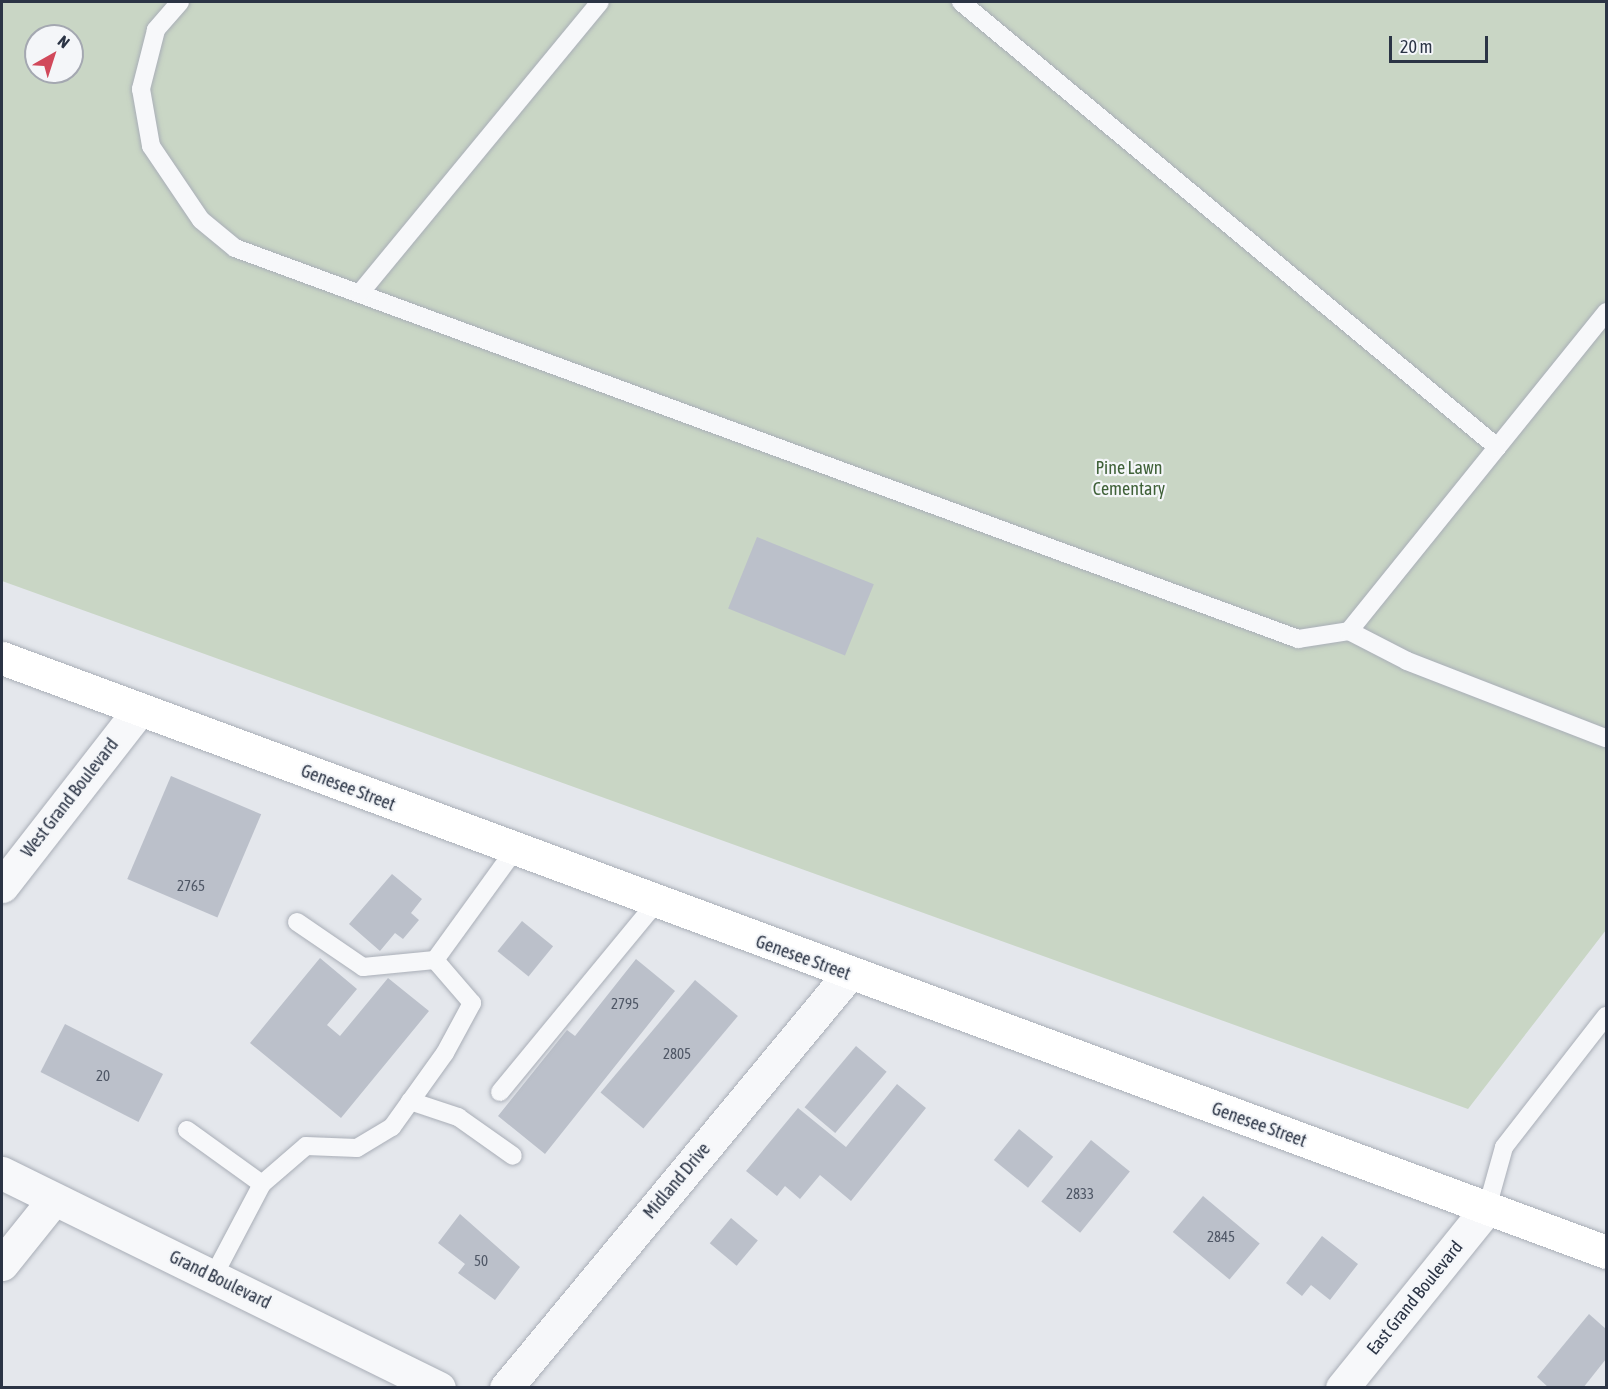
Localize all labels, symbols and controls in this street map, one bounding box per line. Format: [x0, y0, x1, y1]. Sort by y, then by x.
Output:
north arrow [24, 24, 84, 84]
scale bar [1392, 24, 1491, 62]
text: N [55, 32, 73, 52]
text: 20 m [1400, 36, 1432, 57]
park label: Pine Lawn Cementary [1093, 458, 1165, 500]
street label: West Grand Boulevard [17, 734, 123, 862]
street label: Genesee Street [298, 760, 398, 816]
house number: 2765 [177, 877, 205, 895]
street label: Genesee Street [753, 931, 853, 985]
house number: 2795 [611, 995, 639, 1013]
house number: 2805 [663, 1045, 691, 1063]
house number: 20 [96, 1067, 110, 1085]
street label: Genesee Street [1209, 1098, 1309, 1152]
street label: Midland Drive [639, 1139, 715, 1223]
house number: 2833 [1066, 1185, 1094, 1203]
house number: 2845 [1207, 1228, 1235, 1246]
street label: East Grand Boulevard [1362, 1237, 1468, 1359]
street label: Grand Boulevard [166, 1246, 274, 1314]
house number: 50 [474, 1252, 488, 1270]

